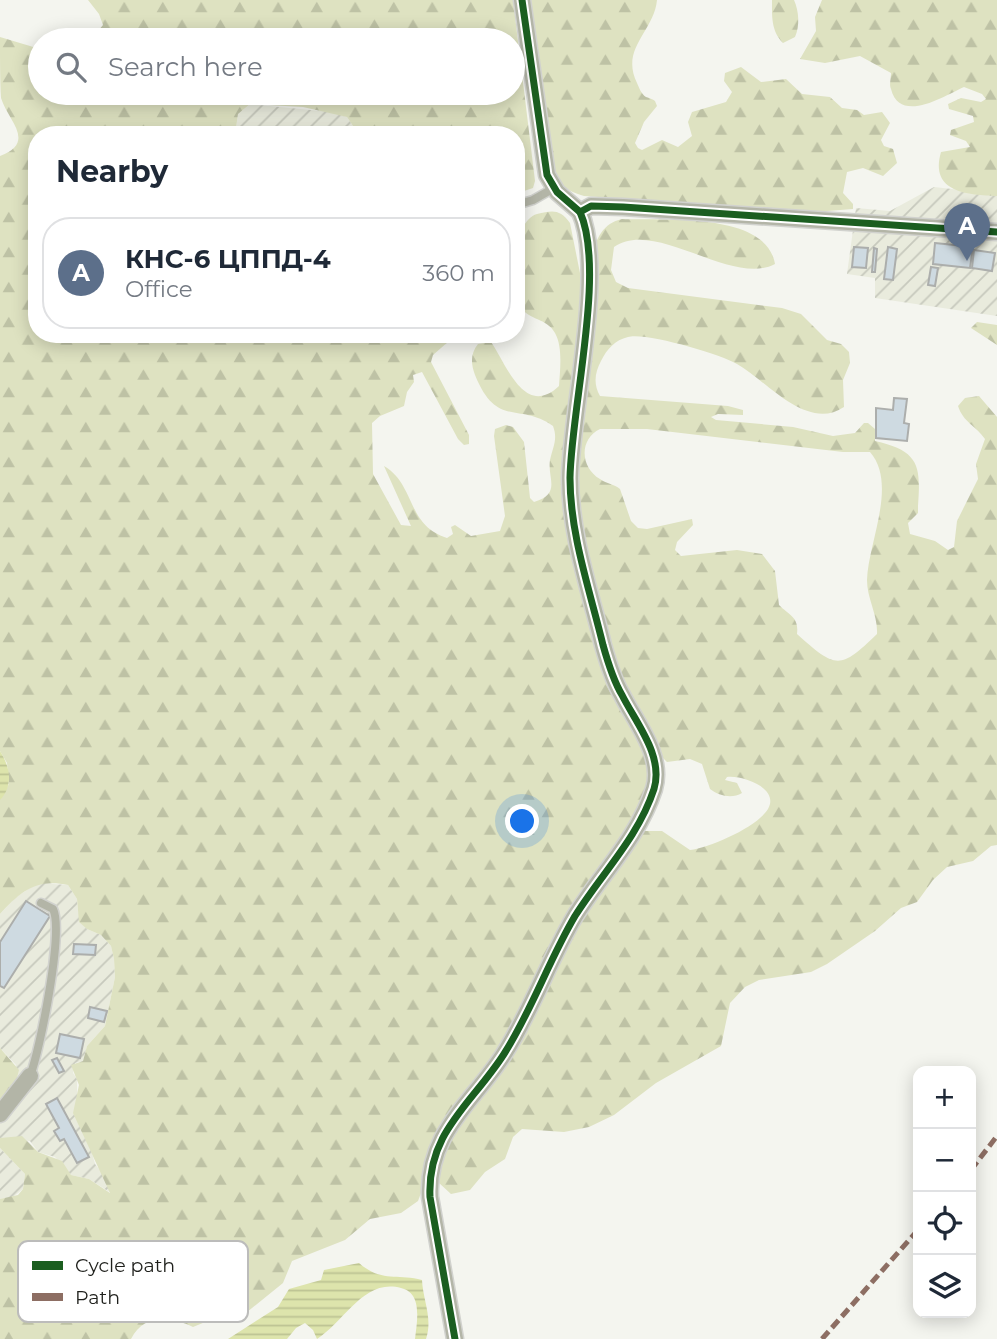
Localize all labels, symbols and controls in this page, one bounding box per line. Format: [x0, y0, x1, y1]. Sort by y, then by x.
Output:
search box [28, 28, 525, 105]
icon: search [52, 48, 90, 86]
text: Search here [108, 51, 263, 83]
text: Nearby [56, 153, 168, 190]
pin: A [944, 203, 990, 261]
text: КНС-6 ЦППД-4 [125, 243, 331, 275]
text: A [72, 259, 90, 287]
text: 360 m [422, 259, 495, 287]
text: Office [125, 275, 193, 303]
your location [505, 804, 539, 838]
map controls [913, 1066, 976, 1318]
button: + [913, 1066, 976, 1129]
button: − [913, 1129, 976, 1192]
button: locate [913, 1192, 976, 1255]
legend [18, 1241, 248, 1322]
text: Cycle path [75, 1254, 175, 1277]
button: layers [913, 1255, 976, 1318]
text: Path [75, 1286, 120, 1309]

